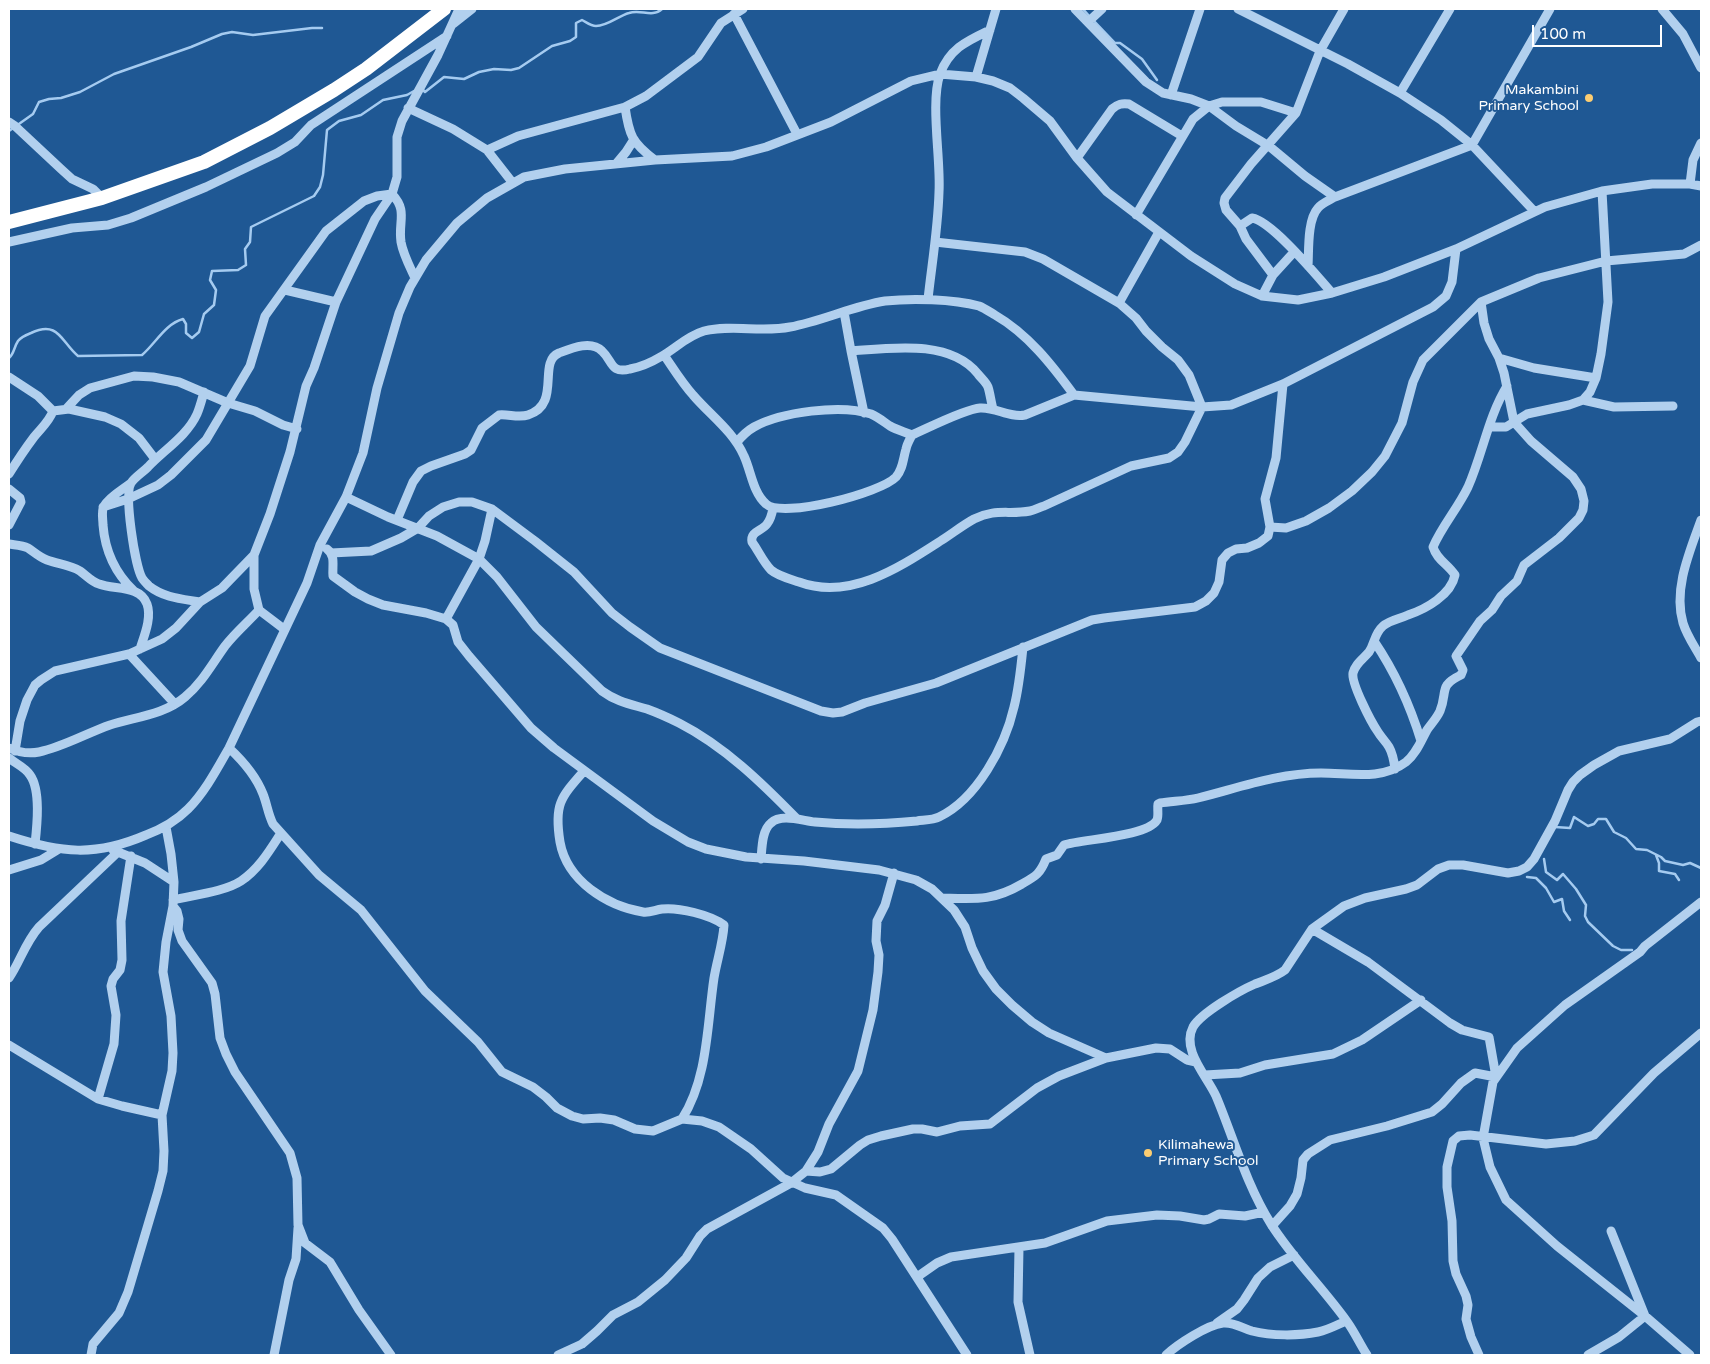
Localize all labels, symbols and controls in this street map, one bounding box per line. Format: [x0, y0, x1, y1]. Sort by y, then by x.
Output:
scale bar [1535, 15, 1665, 47]
text: 100 m [1540, 25, 1586, 43]
place label: Makambini Primary School [1478, 82, 1579, 114]
marker: Makambini Primary School [1583, 92, 1595, 104]
place label: Kilimahewa Primary School [1158, 1137, 1259, 1170]
marker: Kilimahewa Primary School [1142, 1147, 1154, 1159]

